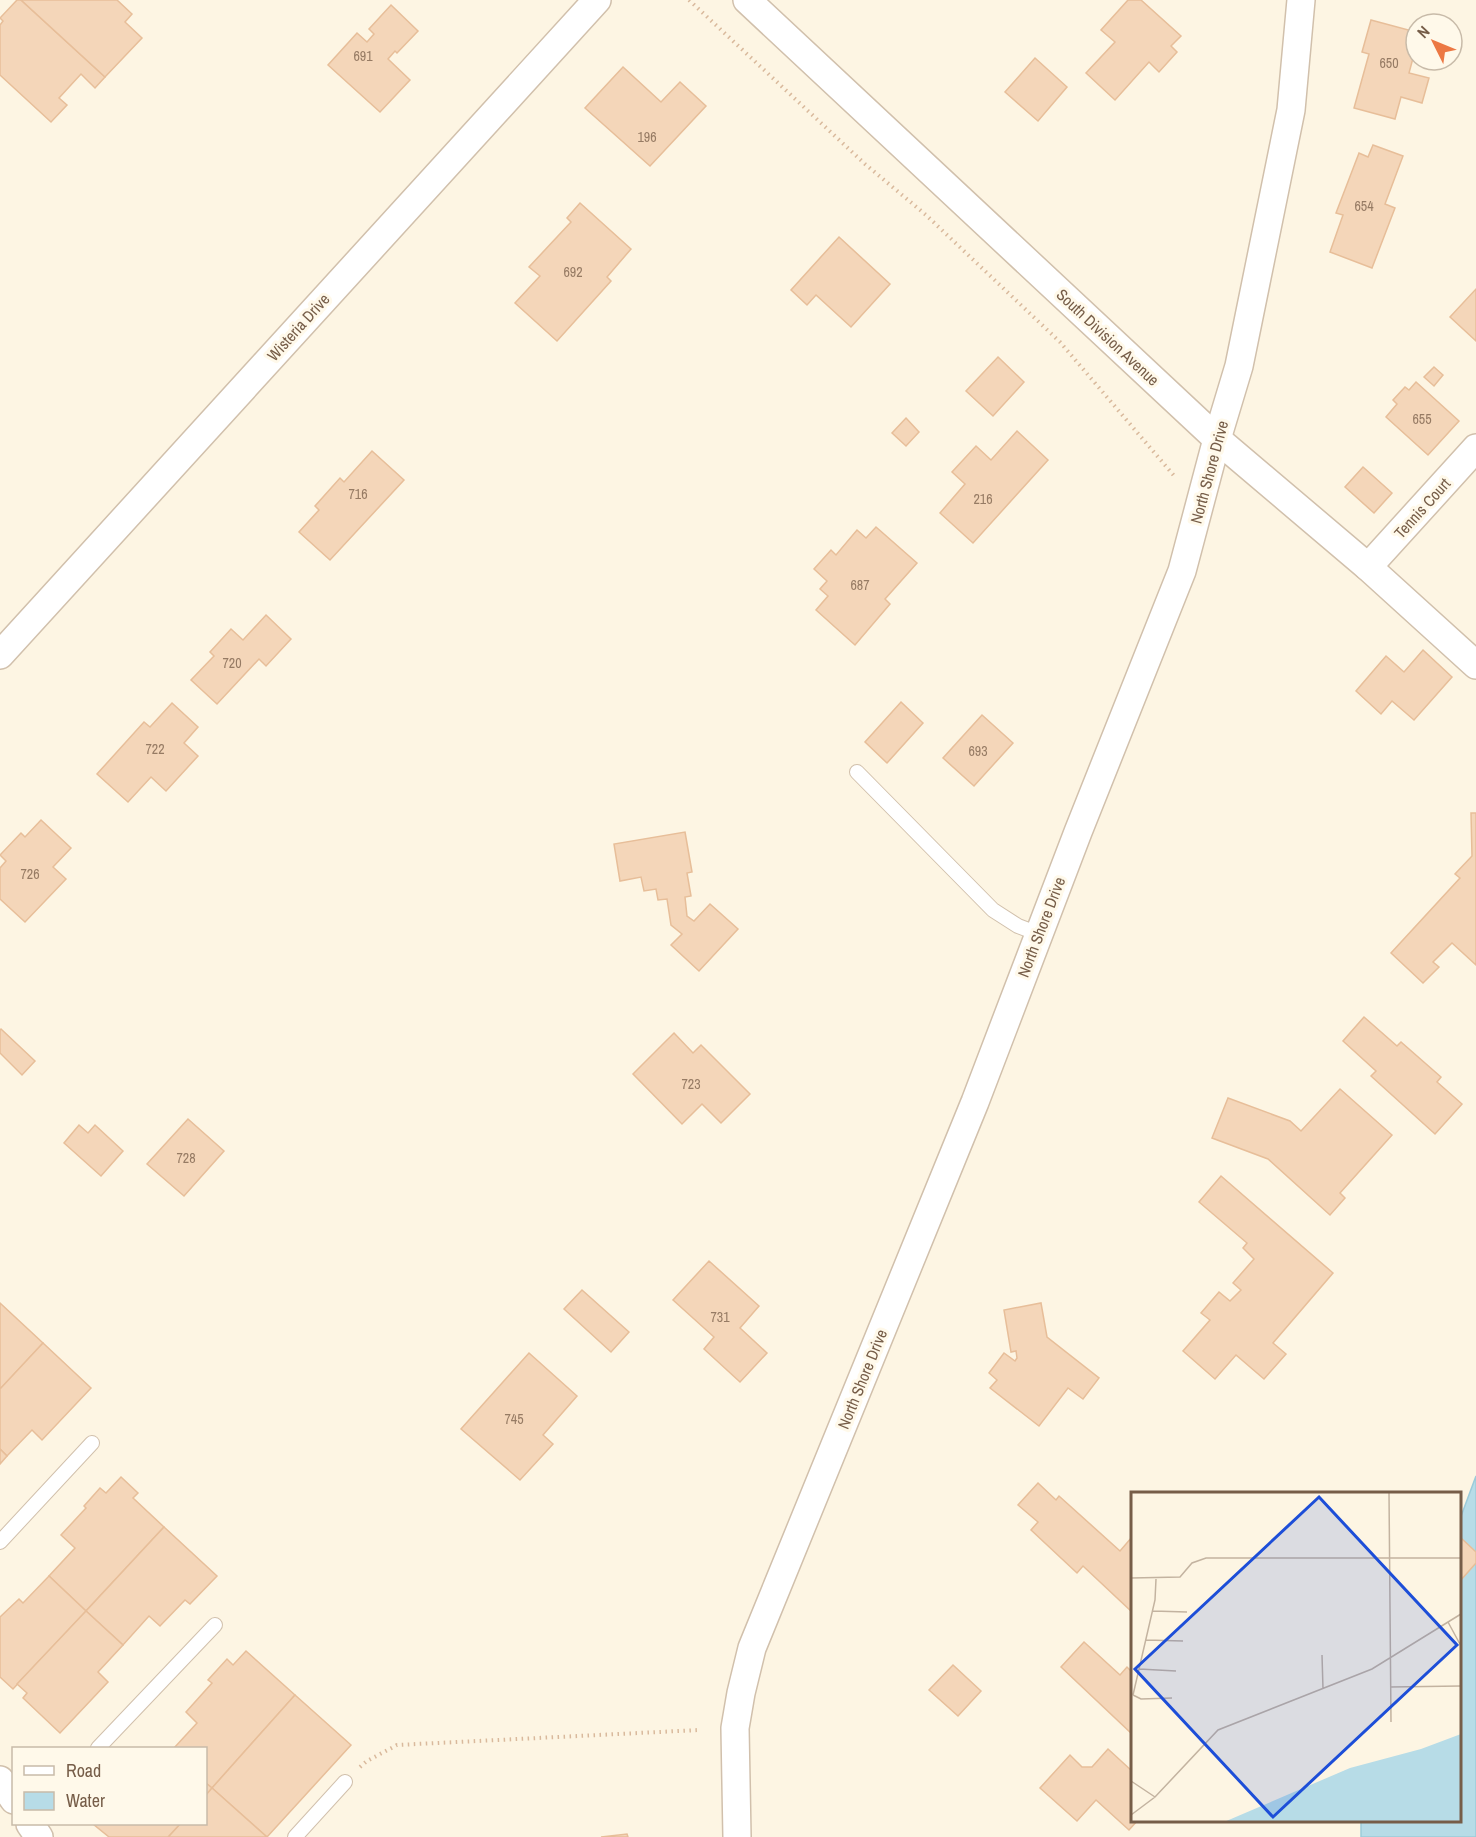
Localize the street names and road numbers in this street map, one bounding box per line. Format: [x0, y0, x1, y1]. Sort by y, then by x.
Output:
street label: South Division Avenue [1052, 284, 1164, 390]
street label: Wisteria Drive [262, 288, 334, 366]
street label: North Shore Drive [1185, 418, 1233, 526]
street label: Tennis Court [1389, 473, 1455, 543]
street label: North Shore Drive [1012, 874, 1070, 980]
street label: North Shore Drive [832, 1326, 892, 1432]

